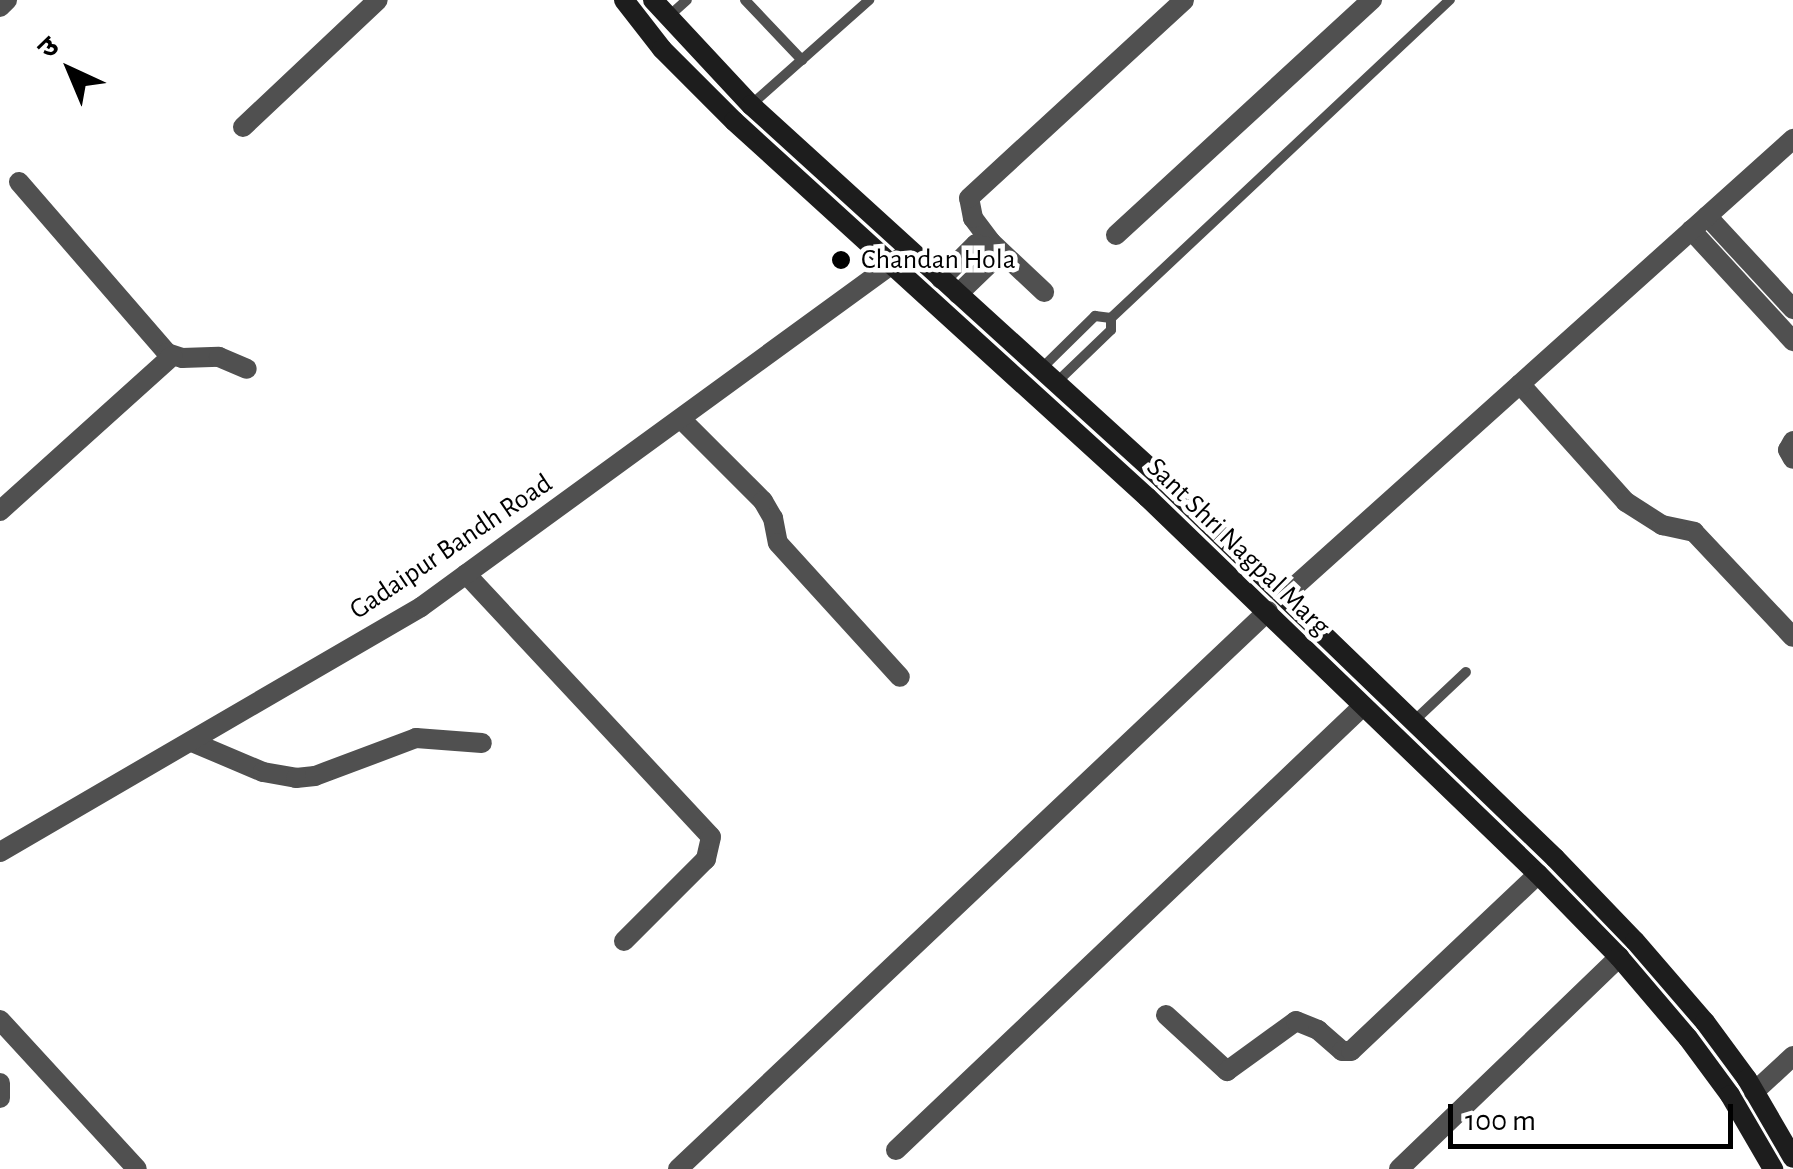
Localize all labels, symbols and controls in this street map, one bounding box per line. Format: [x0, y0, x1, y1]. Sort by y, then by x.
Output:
north arrow [20, 20, 120, 120]
text: उ [34, 33, 65, 64]
place label: Chandan Hola [861, 243, 1016, 277]
marker: Chandan Hola [830, 249, 852, 271]
street label: Sant Shri Nagpal Marg [1139, 451, 1337, 643]
street label: Gadaipur Bandh Road [343, 467, 559, 627]
scale bar [1453, 1084, 1738, 1146]
text: 100 m [1465, 1106, 1536, 1136]

